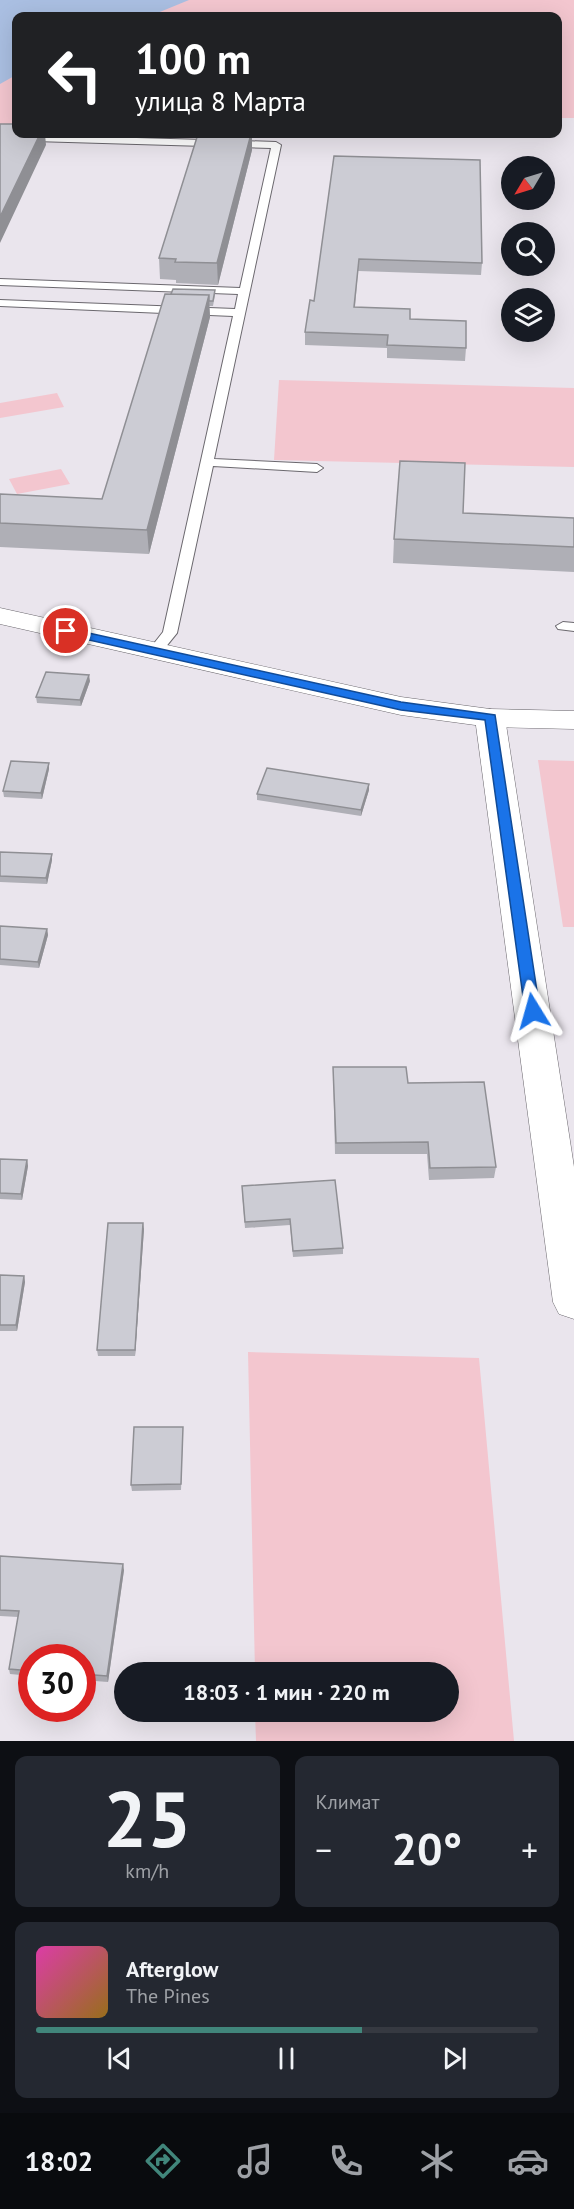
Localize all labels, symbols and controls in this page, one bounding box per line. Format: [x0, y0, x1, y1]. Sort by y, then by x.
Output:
text: 100 m [135, 31, 251, 86]
icon: left [36, 36, 114, 114]
text: улица 8 Марта [135, 84, 306, 118]
north arrow [501, 156, 555, 210]
map controls [501, 156, 555, 342]
button: search [501, 222, 555, 276]
button: layers [501, 288, 555, 342]
pin [40, 605, 91, 656]
icon: arrive [49, 614, 82, 647]
position arrow [501, 979, 565, 1043]
speed limit sign: 30 [18, 1644, 96, 1722]
text: 18:03 · 1 мин · 220 m [183, 1678, 390, 1706]
text: 25 [103, 1768, 191, 1869]
text: Климат [316, 1789, 379, 1815]
text: 20° [391, 1819, 462, 1877]
text: − [316, 1828, 332, 1871]
text: + [521, 1828, 538, 1871]
text: km/h [125, 1858, 169, 1884]
text: Afterglow [126, 1955, 218, 1983]
text: The Pines [126, 1983, 210, 2009]
icon: previous [103, 2042, 136, 2075]
icon: pause [270, 2042, 303, 2075]
icon: next [438, 2042, 471, 2075]
icon: directions [142, 2140, 184, 2182]
icon: music [234, 2140, 276, 2182]
icon: phone [325, 2140, 367, 2182]
icon: climate [416, 2140, 458, 2182]
icon: car [507, 2140, 549, 2182]
text: 18:02 [25, 2144, 93, 2178]

